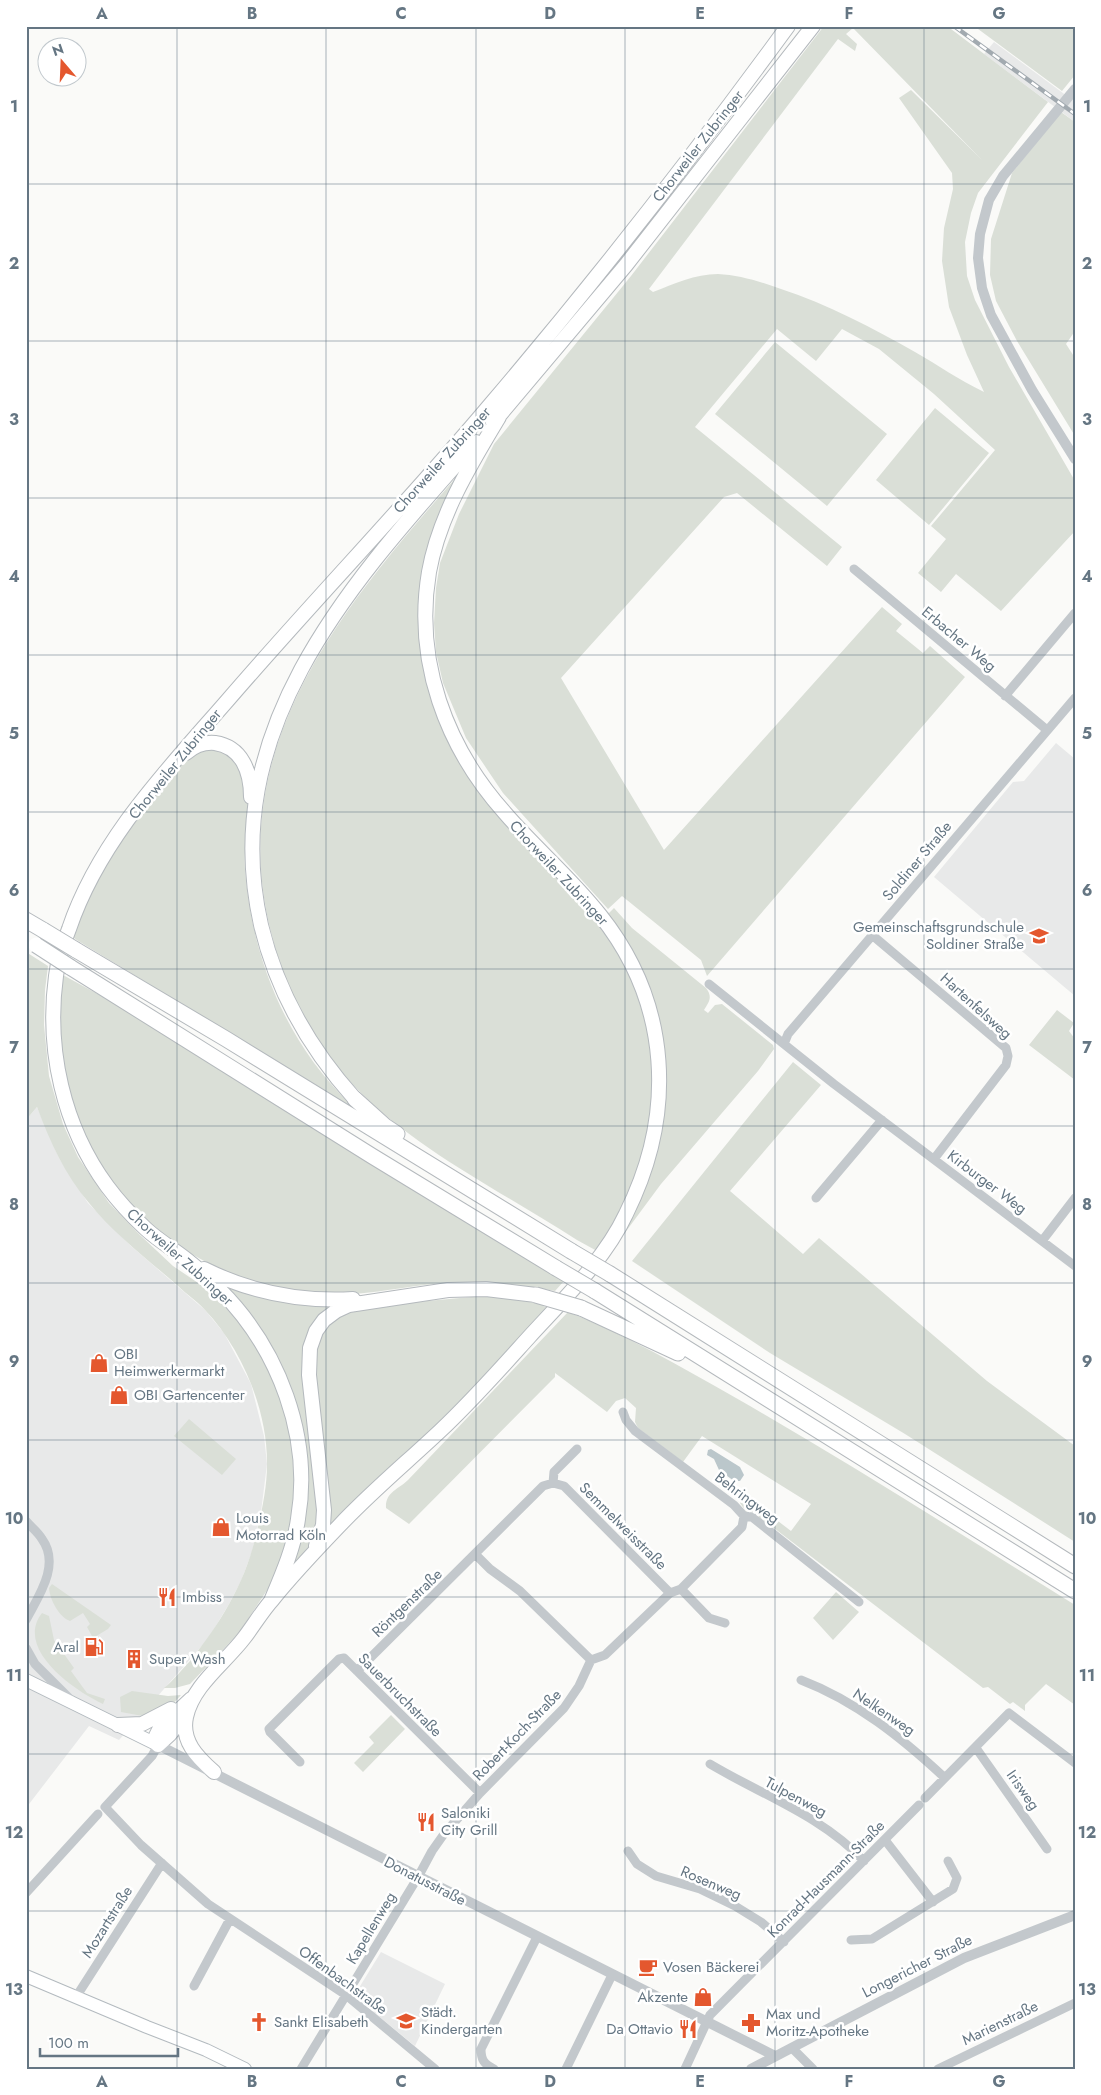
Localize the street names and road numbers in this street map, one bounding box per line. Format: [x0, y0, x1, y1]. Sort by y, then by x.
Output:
street label: Chorweiler Zubringer [647, 85, 749, 207]
street label: Chorweiler Zubringer [388, 401, 497, 518]
street label: Erbacher Weg [917, 601, 1001, 677]
street label: Chorweiler Zubringer [123, 703, 227, 824]
street label: Chorweiler Zubringer [504, 815, 614, 931]
street label: Soldiner Straße [877, 816, 957, 906]
street label: Hartenfelsweg [935, 968, 1017, 1044]
street label: Kirburger Weg [943, 1145, 1031, 1219]
street label: Chorweiler Zubringer [122, 1203, 239, 1312]
street label: Behringweg [710, 1466, 784, 1530]
street label: Semmelweisstraße [574, 1477, 672, 1575]
street label: Röntgenstraße [367, 1563, 447, 1642]
street label: Sauerbruchstraße [353, 1648, 447, 1742]
street label: Nelkenweg [848, 1683, 920, 1741]
street label: Robert-Koch-Straße [468, 1684, 567, 1786]
street label: Irisweg [1001, 1765, 1045, 1815]
street label: Tulpenweg [761, 1771, 831, 1823]
street label: Konrad-Hausmann-Straße [762, 1815, 890, 1943]
street label: Donatusstraße [380, 1851, 470, 1911]
street label: Rosenweg [677, 1860, 745, 1906]
street label: Mozartstraße [76, 1882, 138, 1962]
street label: Kapellenweg [341, 1888, 401, 1968]
street label: Longericher Straße [858, 1929, 976, 2003]
street label: Offenbachstraße [294, 1940, 392, 2020]
street label: Marienstraße [958, 1995, 1042, 2051]

